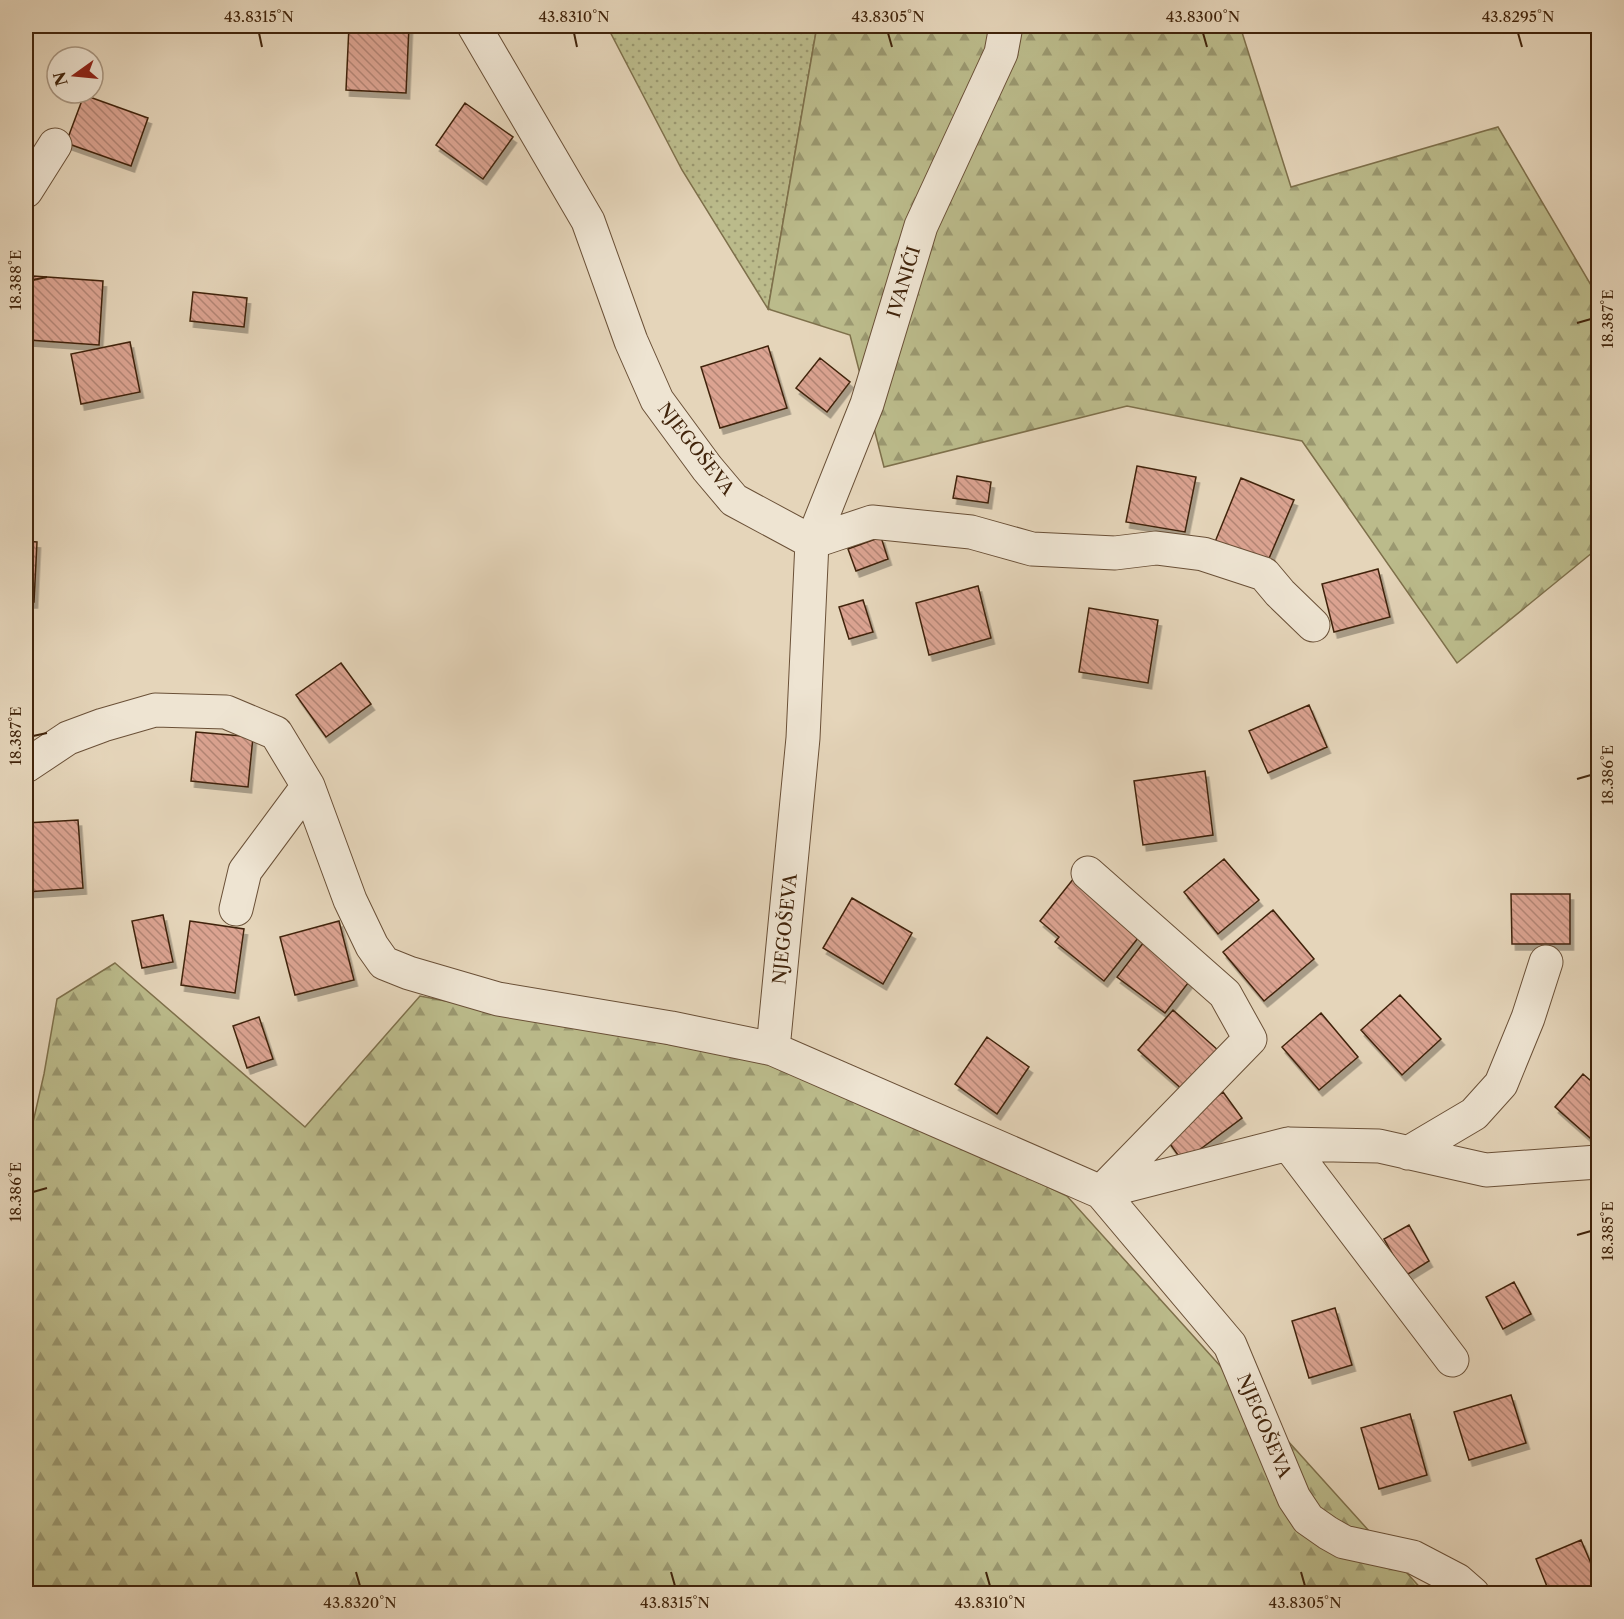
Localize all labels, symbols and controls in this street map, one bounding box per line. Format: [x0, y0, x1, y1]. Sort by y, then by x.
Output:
text: 43.8315°N [224, 7, 294, 26]
text: 43.8310°N [538, 7, 610, 26]
text: 43.8305°N [851, 7, 925, 26]
text: 43.8300°N [1166, 7, 1240, 26]
text: 43.8295°N [1482, 7, 1554, 26]
north arrow [45, 45, 105, 105]
text: N [49, 69, 72, 88]
street label: IVANIĆI [882, 243, 925, 321]
text: 18.388°E [6, 250, 25, 310]
text: 18.387°E [1598, 289, 1617, 349]
street label: NJEGOŠEVA [653, 397, 741, 500]
text: 18.387°E [6, 706, 25, 766]
text: 18.386°E [1598, 745, 1617, 805]
street label: NJEGOŠEVA [766, 872, 802, 986]
text: 18.386°E [6, 1162, 25, 1222]
text: 18.385°E [1598, 1201, 1617, 1261]
street label: NJEGOŠEVA [1232, 1370, 1298, 1482]
text: 43.8320°N [323, 1593, 397, 1612]
text: 43.8315°N [640, 1593, 710, 1612]
text: 43.8310°N [954, 1593, 1026, 1612]
text: 43.8305°N [1268, 1593, 1342, 1612]

